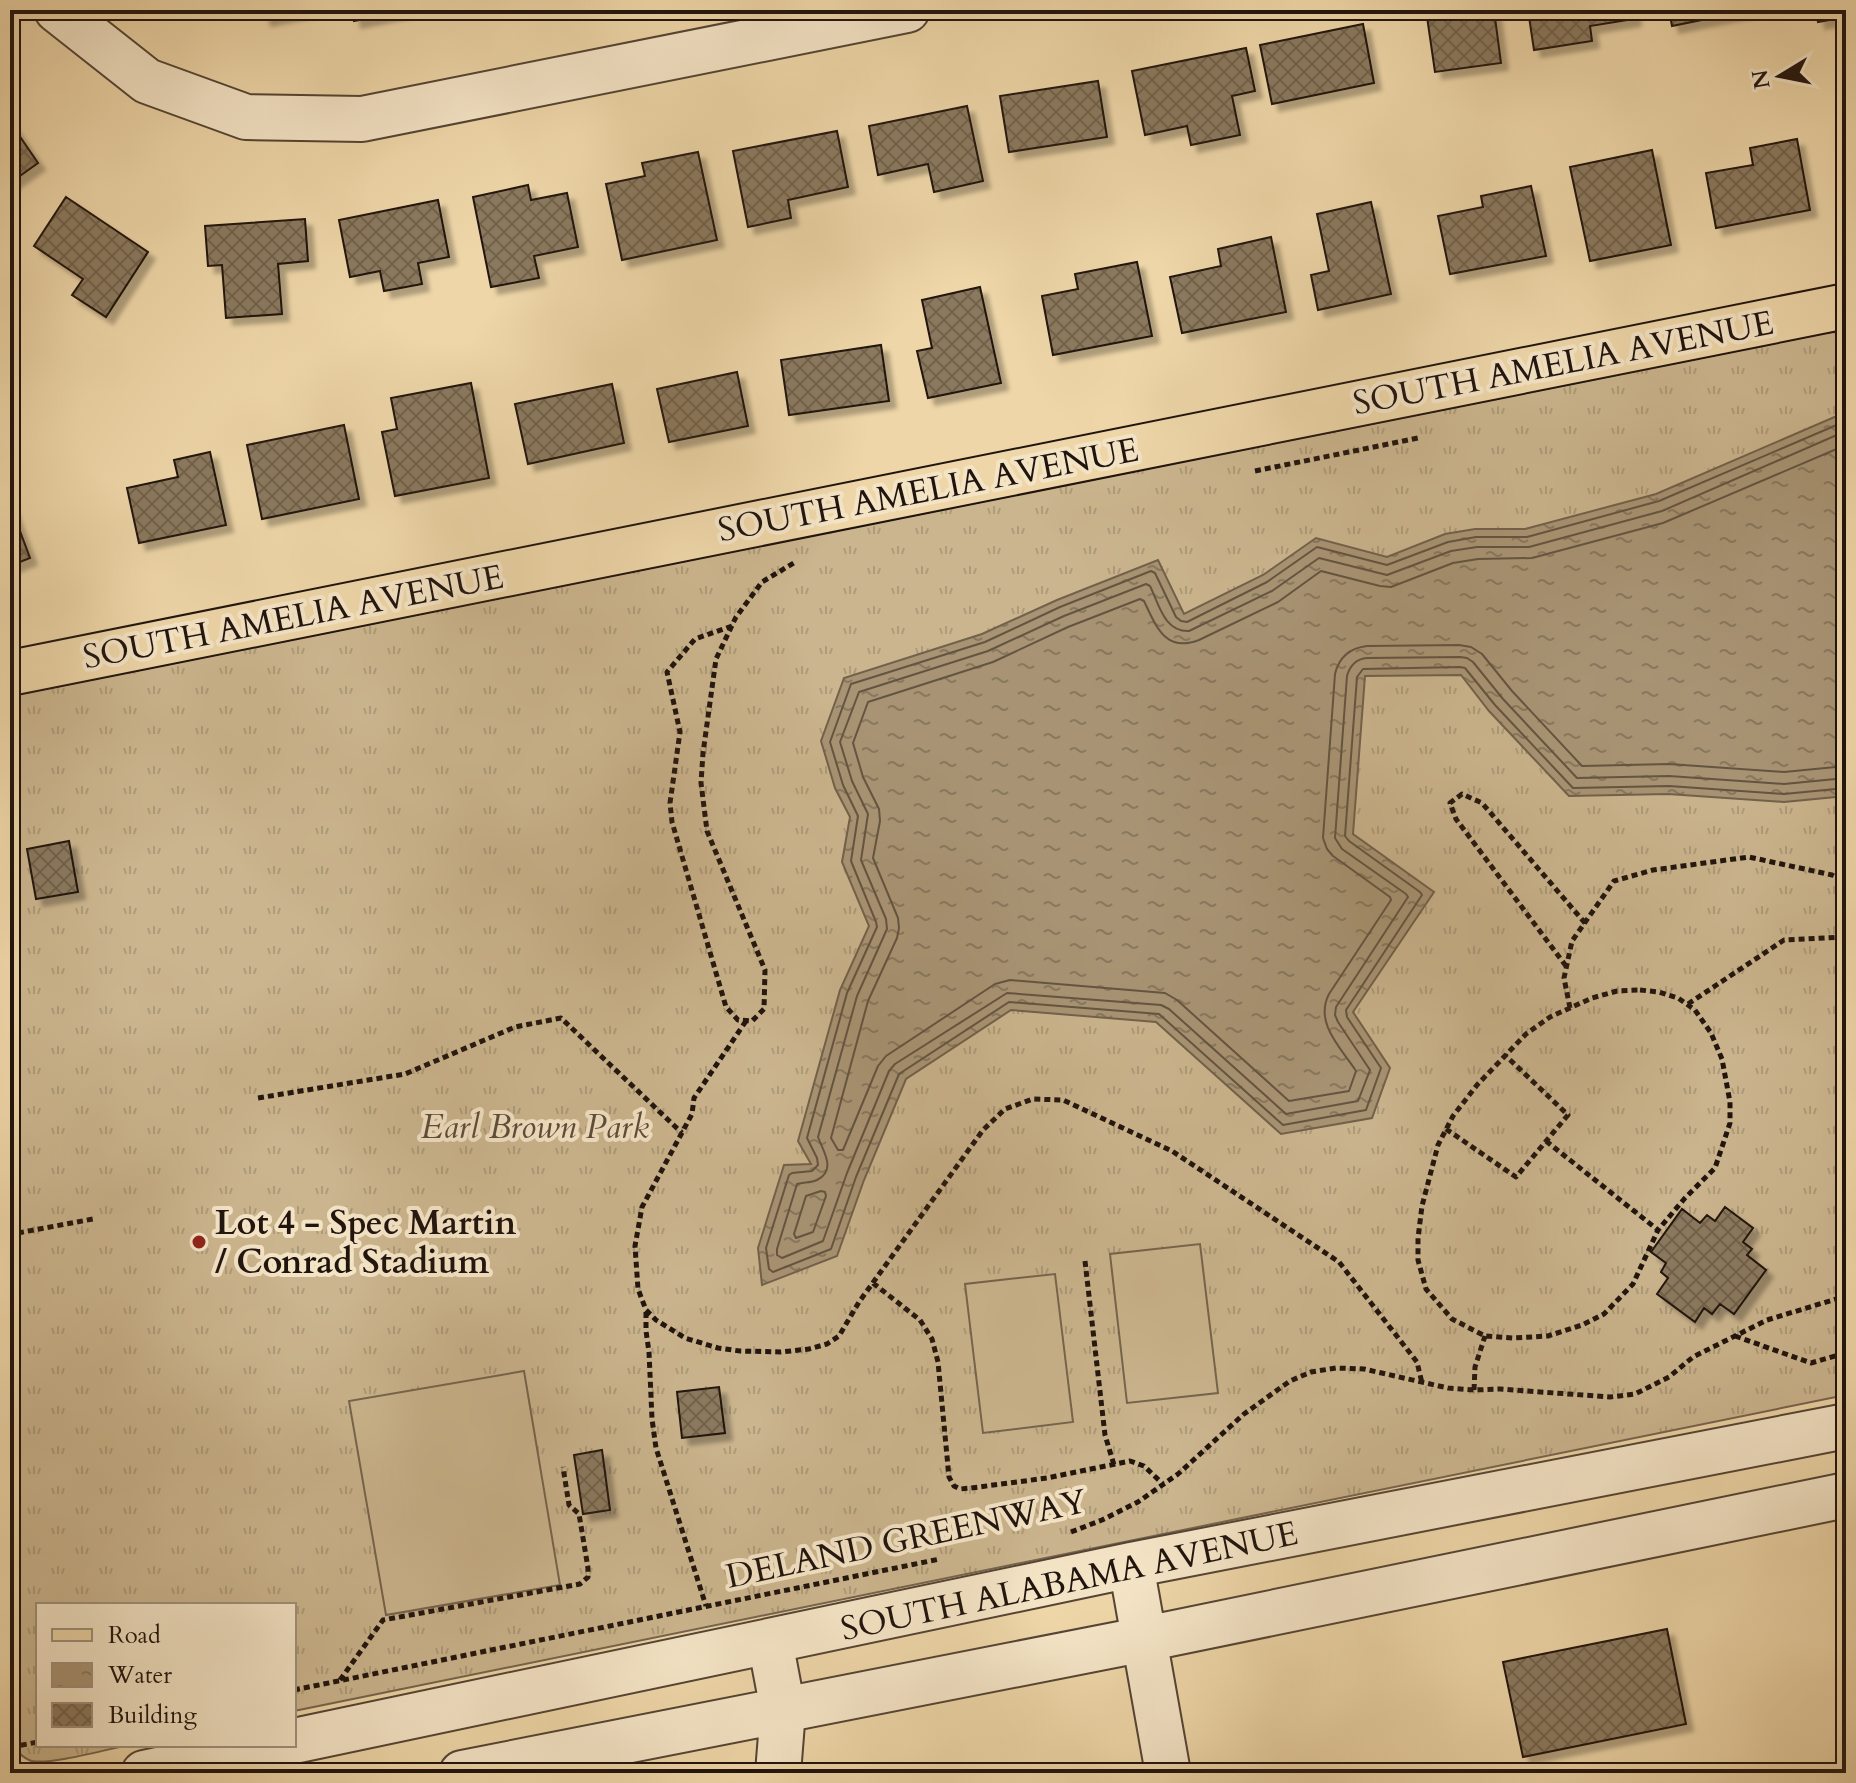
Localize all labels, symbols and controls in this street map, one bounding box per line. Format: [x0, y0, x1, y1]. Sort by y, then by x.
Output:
north arrow [1740, 36, 1820, 116]
text: N [1745, 67, 1778, 91]
street label: SOUTH AMELIA AVENUE [1349, 300, 1777, 426]
street label: SOUTH AMELIA AVENUE [714, 427, 1142, 553]
street label: SOUTH AMELIA AVENUE [79, 554, 507, 680]
park label: Earl Brown Park [421, 1104, 649, 1150]
place label: Lot 4 - Spec Martin / Conrad Stadium [215, 1200, 517, 1285]
marker: Lot 4 - Spec Martin / Conrad Stadium [190, 1233, 208, 1251]
street label: DELAND GREENWAY [722, 1478, 1091, 1600]
street label: SOUTH ALABAMA AVENUE [836, 1510, 1302, 1652]
legend [36, 1603, 296, 1747]
text: Road [108, 1619, 161, 1652]
text: Water [107, 1659, 172, 1692]
text: Building [108, 1699, 198, 1732]

